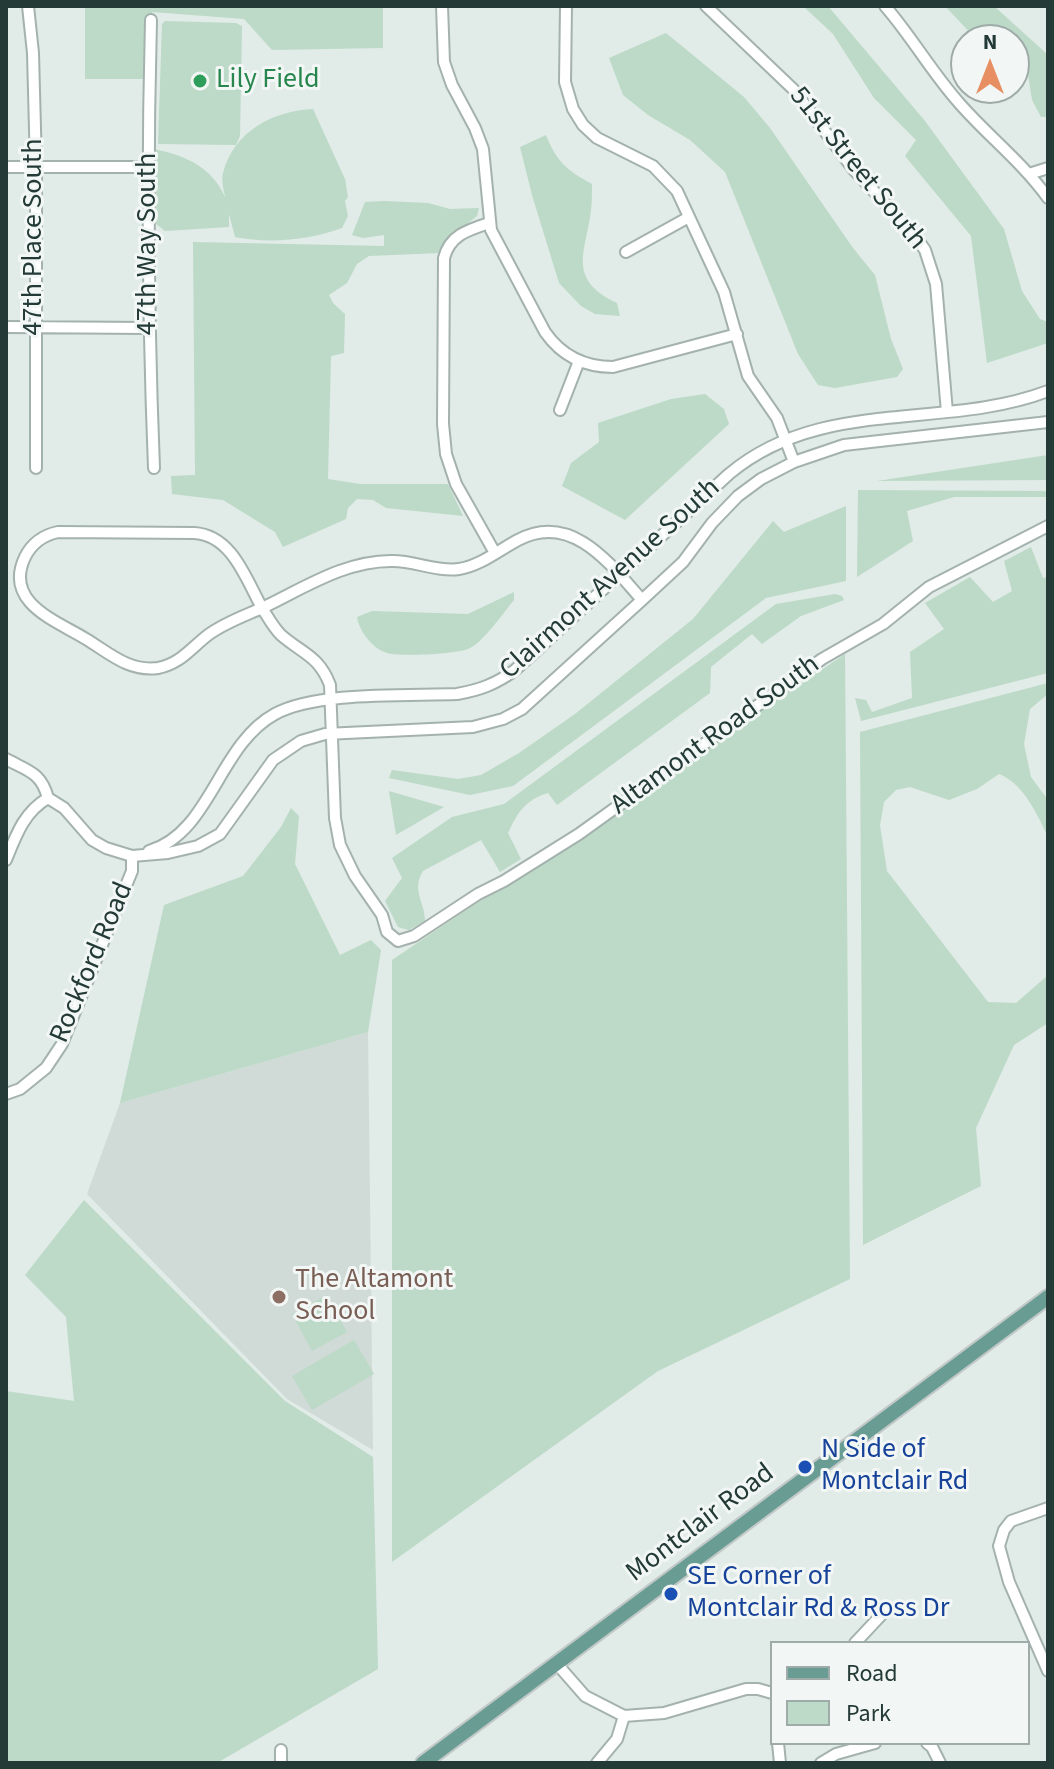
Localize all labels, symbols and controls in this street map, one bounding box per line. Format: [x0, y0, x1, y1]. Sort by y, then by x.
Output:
north arrow [950, 24, 1030, 104]
text: N [983, 26, 997, 58]
place label: Lily Field [216, 64, 320, 98]
marker: Lily Field [191, 72, 209, 90]
street label: 51st Street South [781, 81, 933, 257]
street label: 47th Place South [18, 139, 52, 335]
street label: 47th Way South [132, 153, 166, 335]
street label: Clairmont Avenue South [494, 472, 728, 688]
street label: Altamont Road South [605, 649, 827, 823]
street label: Rockford Road [44, 878, 142, 1048]
place label: The Altamont School [295, 1264, 453, 1330]
marker: The Altamont School [270, 1288, 288, 1306]
place label: N Side of Montclair Rd [821, 1434, 968, 1500]
street label: Montclair Road [621, 1458, 781, 1590]
marker: N Side of Montclair Rd [796, 1458, 814, 1476]
place label: SE Corner of Montclair Rd & Ross Dr [687, 1561, 949, 1627]
marker: SE Corner of Montclair Rd & Ross Dr [662, 1585, 680, 1603]
legend [770, 1641, 1030, 1745]
text: Road [846, 1656, 898, 1691]
text: Park [846, 1696, 891, 1731]

